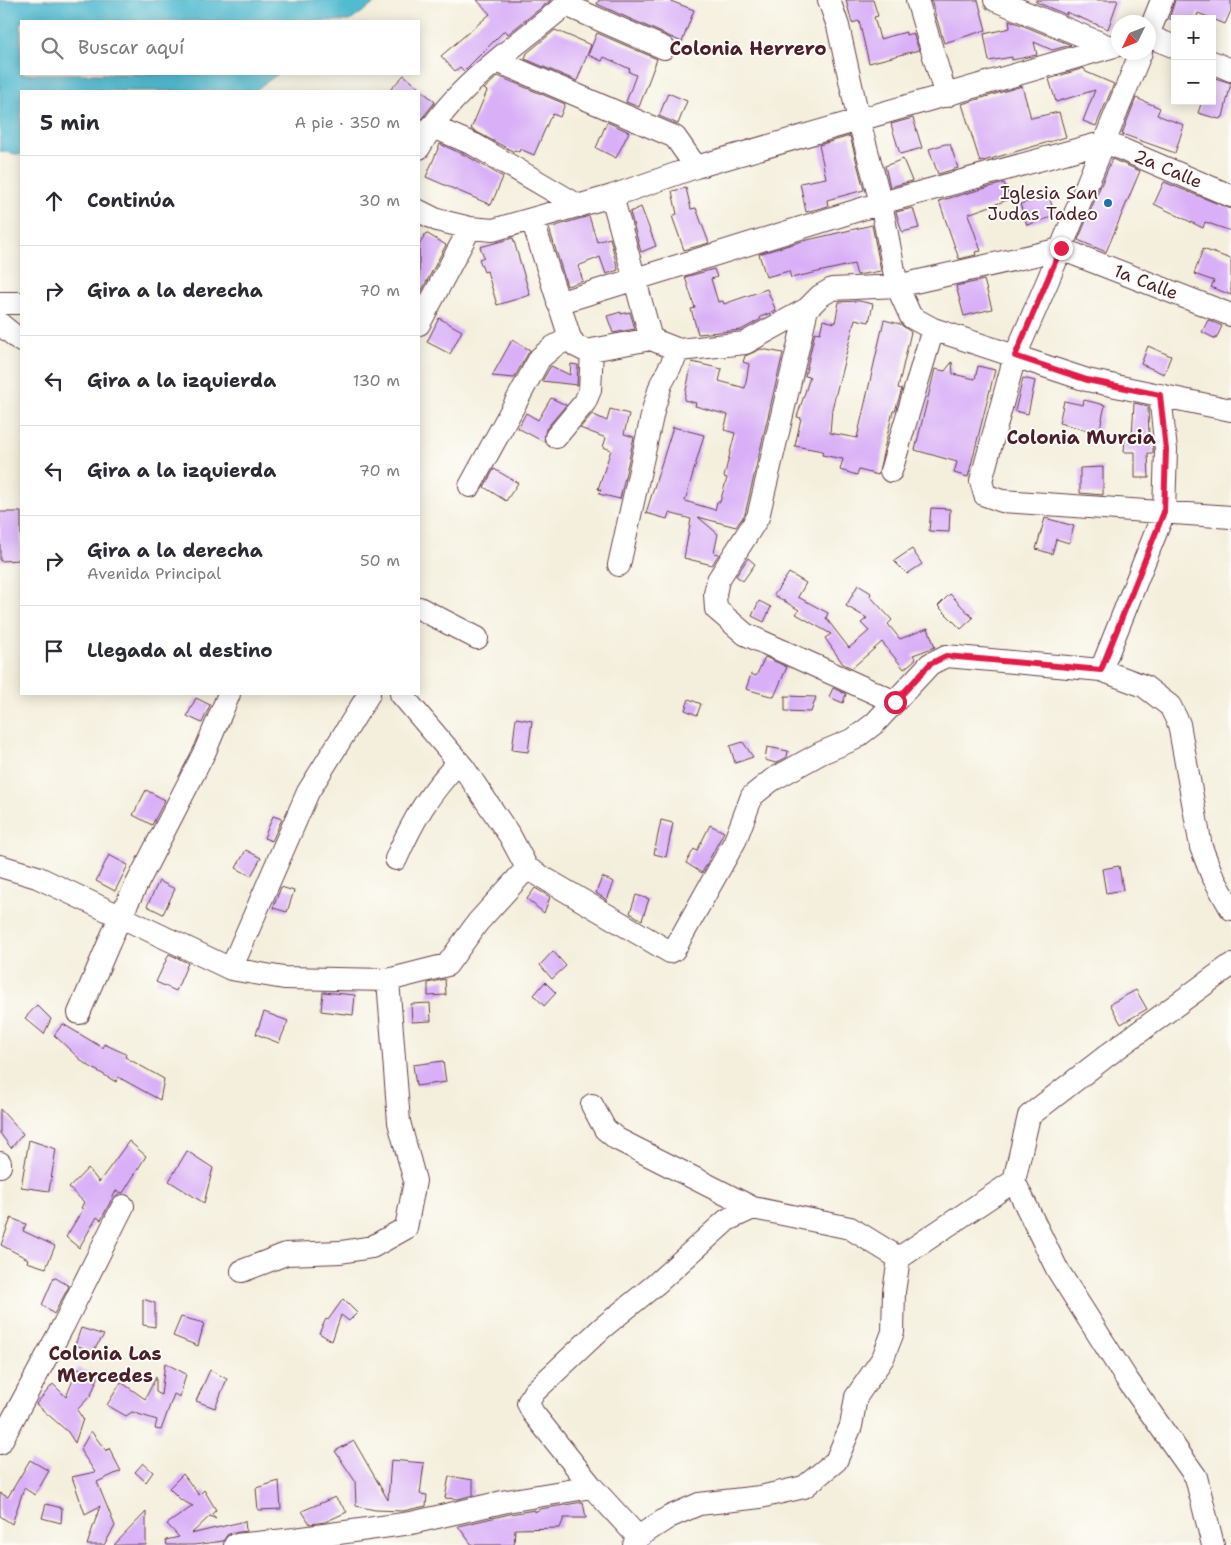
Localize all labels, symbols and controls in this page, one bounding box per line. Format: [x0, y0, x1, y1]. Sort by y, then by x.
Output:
north arrow [1111, 15, 1156, 60]
map controls [1171, 15, 1216, 105]
button: + [1171, 15, 1216, 60]
search box [20, 20, 420, 75]
icon: search [38, 34, 66, 62]
text: Buscar aquí [78, 35, 184, 60]
district label: Colonia Herrero [669, 36, 827, 61]
button: − [1171, 60, 1216, 105]
text: 5 min [40, 109, 100, 137]
text: A pie · 350 m [295, 112, 400, 133]
street label: 2a Calle [1130, 144, 1206, 194]
place label: Iglesia San Judas Tadeo [987, 181, 1098, 226]
icon: ahead [40, 187, 68, 215]
text: Continúa [87, 188, 175, 213]
text: 30 m [359, 190, 400, 211]
marker: Iglesia San Judas Tadeo [1102, 197, 1114, 209]
route end [1050, 237, 1073, 260]
street label: 1a Calle [1110, 259, 1182, 305]
icon: right [40, 277, 68, 305]
text: Gira a la derecha [87, 278, 263, 303]
text: 70 m [359, 280, 400, 301]
icon: left [40, 367, 68, 395]
text: Gira a la izquierda [87, 368, 276, 393]
text: 130 m [353, 370, 400, 391]
district label: Colonia Murcia [1006, 425, 1156, 450]
icon: left [40, 457, 68, 485]
text: Gira a la izquierda [87, 458, 276, 483]
text: 70 m [359, 460, 400, 481]
text: Gira a la derecha [87, 538, 263, 563]
icon: right [40, 547, 68, 575]
text: 50 m [360, 550, 400, 571]
text: Avenida Principal [87, 563, 221, 584]
icon: arrive [40, 637, 68, 665]
text: Llegada al destino [87, 638, 273, 663]
route start [884, 691, 907, 714]
district label: Colonia Las Mercedes [48, 1341, 162, 1388]

